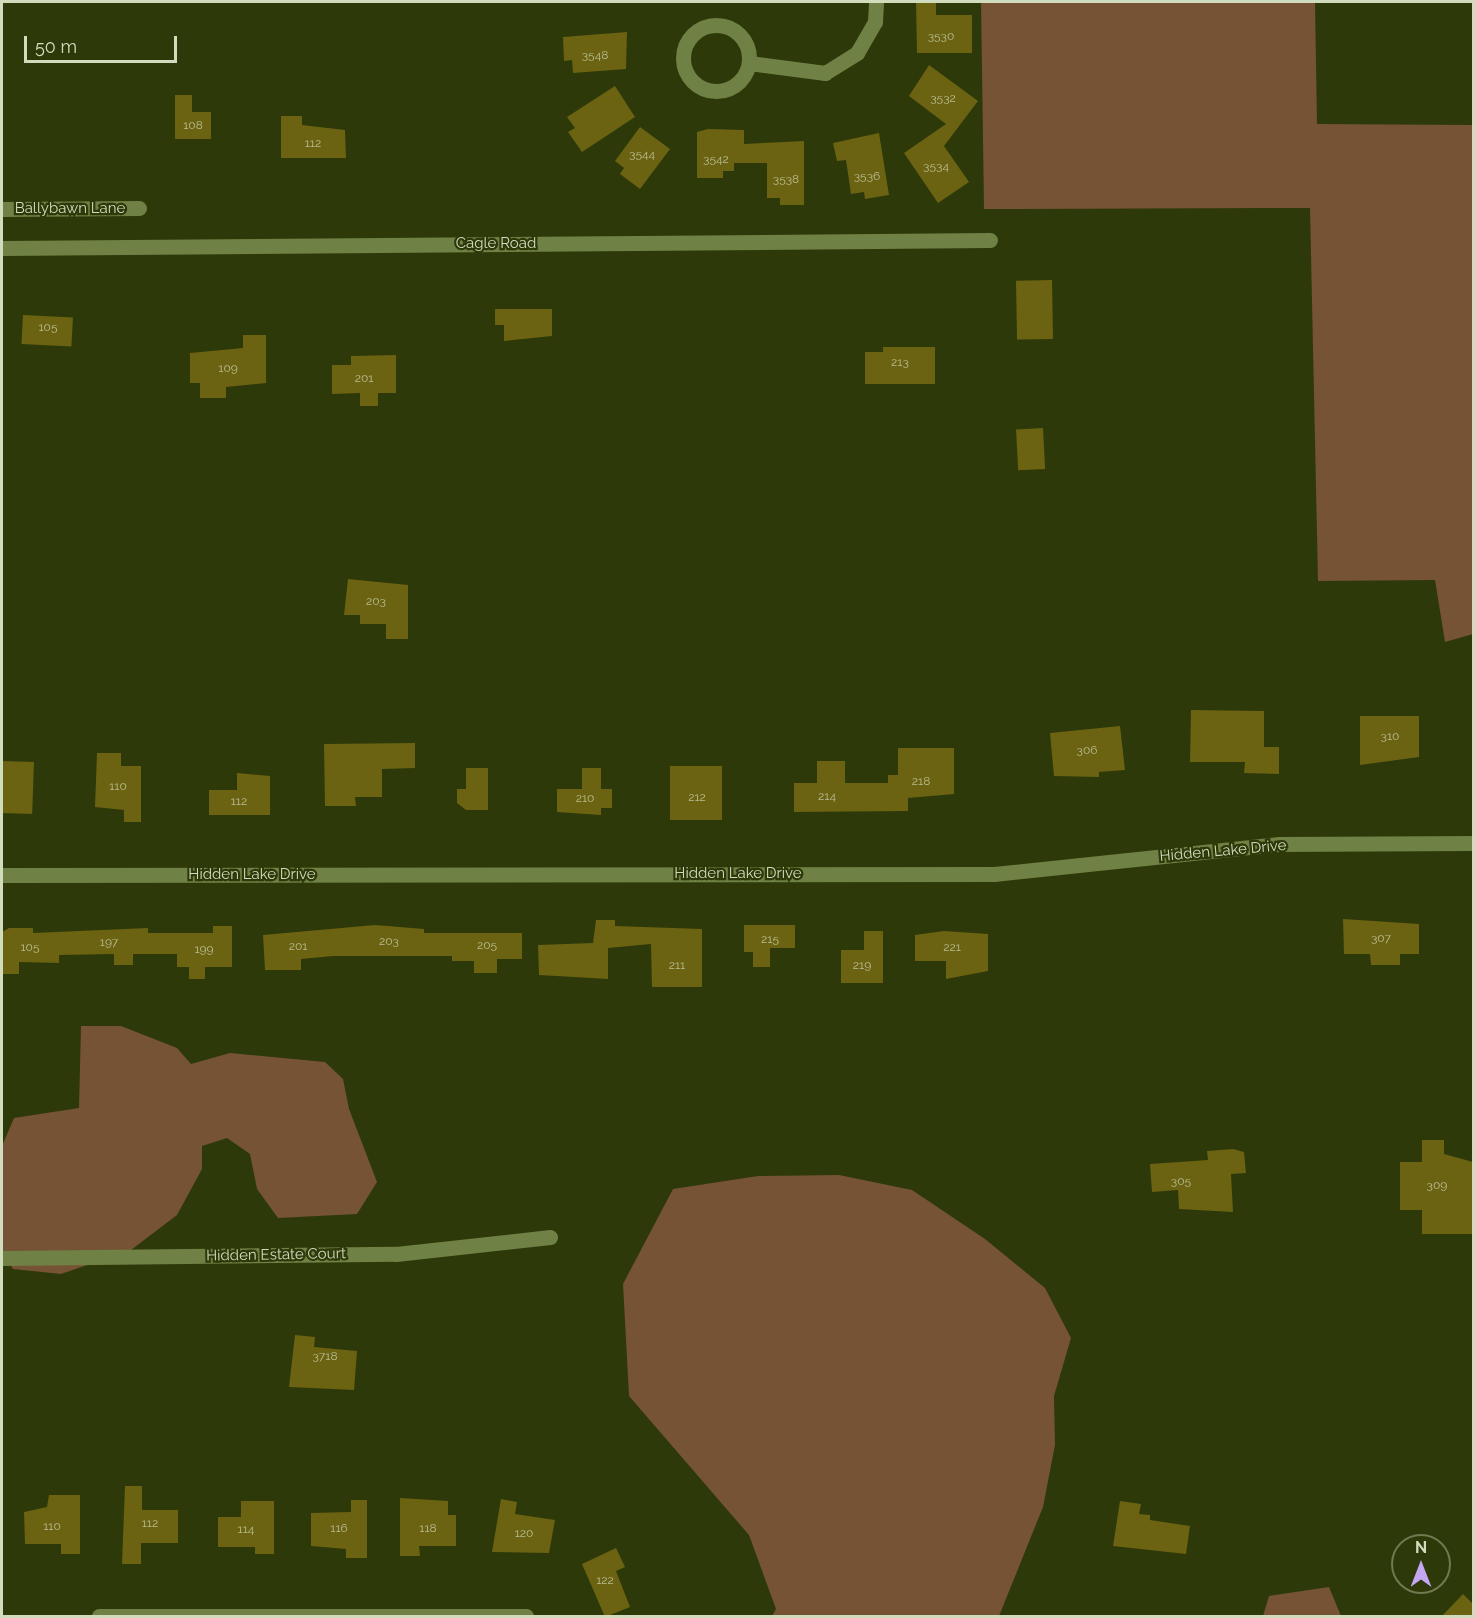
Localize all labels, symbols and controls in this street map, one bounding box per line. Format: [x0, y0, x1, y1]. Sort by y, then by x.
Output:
scale bar [27, 24, 180, 62]
house number: 3530 [928, 30, 954, 44]
text: 50 m [35, 36, 77, 57]
house number: 3548 [582, 49, 608, 63]
house number: 3532 [930, 92, 956, 106]
house number: 108 [183, 119, 203, 133]
house number: 112 [305, 137, 321, 151]
house number: 3544 [629, 148, 655, 162]
house number: 3542 [703, 153, 729, 167]
house number: 3534 [923, 160, 949, 174]
house number: 3536 [854, 170, 880, 184]
house number: 3538 [773, 173, 799, 187]
street label: Ballybawn Lane [15, 200, 125, 218]
street label: Cagle Road [456, 235, 536, 253]
house number: 105 [38, 321, 58, 335]
house number: 213 [891, 356, 909, 370]
house number: 109 [218, 362, 238, 376]
house number: 201 [355, 372, 373, 386]
house number: 203 [366, 595, 386, 609]
house number: 310 [1381, 730, 1399, 744]
house number: 306 [1077, 744, 1097, 758]
house number: 218 [912, 775, 930, 789]
house number: 110 [109, 780, 127, 794]
house number: 214 [818, 790, 836, 804]
house number: 212 [688, 791, 706, 805]
house number: 210 [576, 792, 594, 806]
house number: 112 [231, 795, 247, 809]
street label: Hidden Lake Drive [1159, 836, 1287, 866]
street label: Hidden Lake Drive [674, 865, 802, 883]
street label: Hidden Lake Drive [188, 866, 316, 884]
house number: 307 [1371, 932, 1391, 946]
house number: 215 [761, 933, 779, 947]
house number: 203 [379, 935, 399, 949]
house number: 197 [100, 936, 118, 950]
house number: 205 [477, 939, 497, 953]
house number: 201 [289, 940, 307, 954]
house number: 105 [20, 941, 40, 955]
house number: 221 [943, 941, 961, 955]
house number: 199 [194, 943, 214, 957]
house number: 211 [669, 959, 685, 973]
house number: 219 [853, 959, 871, 973]
house number: 305 [1171, 1175, 1191, 1189]
house number: 309 [1427, 1179, 1447, 1193]
street label: Hidden Estate Court [206, 1245, 346, 1265]
house number: 3718 [312, 1350, 338, 1364]
house number: 112 [142, 1517, 158, 1531]
house number: 110 [43, 1520, 61, 1534]
house number: 116 [330, 1522, 348, 1536]
house number: 118 [419, 1522, 437, 1536]
house number: 114 [238, 1523, 254, 1537]
house number: 120 [515, 1527, 533, 1541]
north arrow [1391, 1534, 1451, 1594]
text: N [1415, 1538, 1427, 1557]
house number: 122 [596, 1574, 614, 1588]

